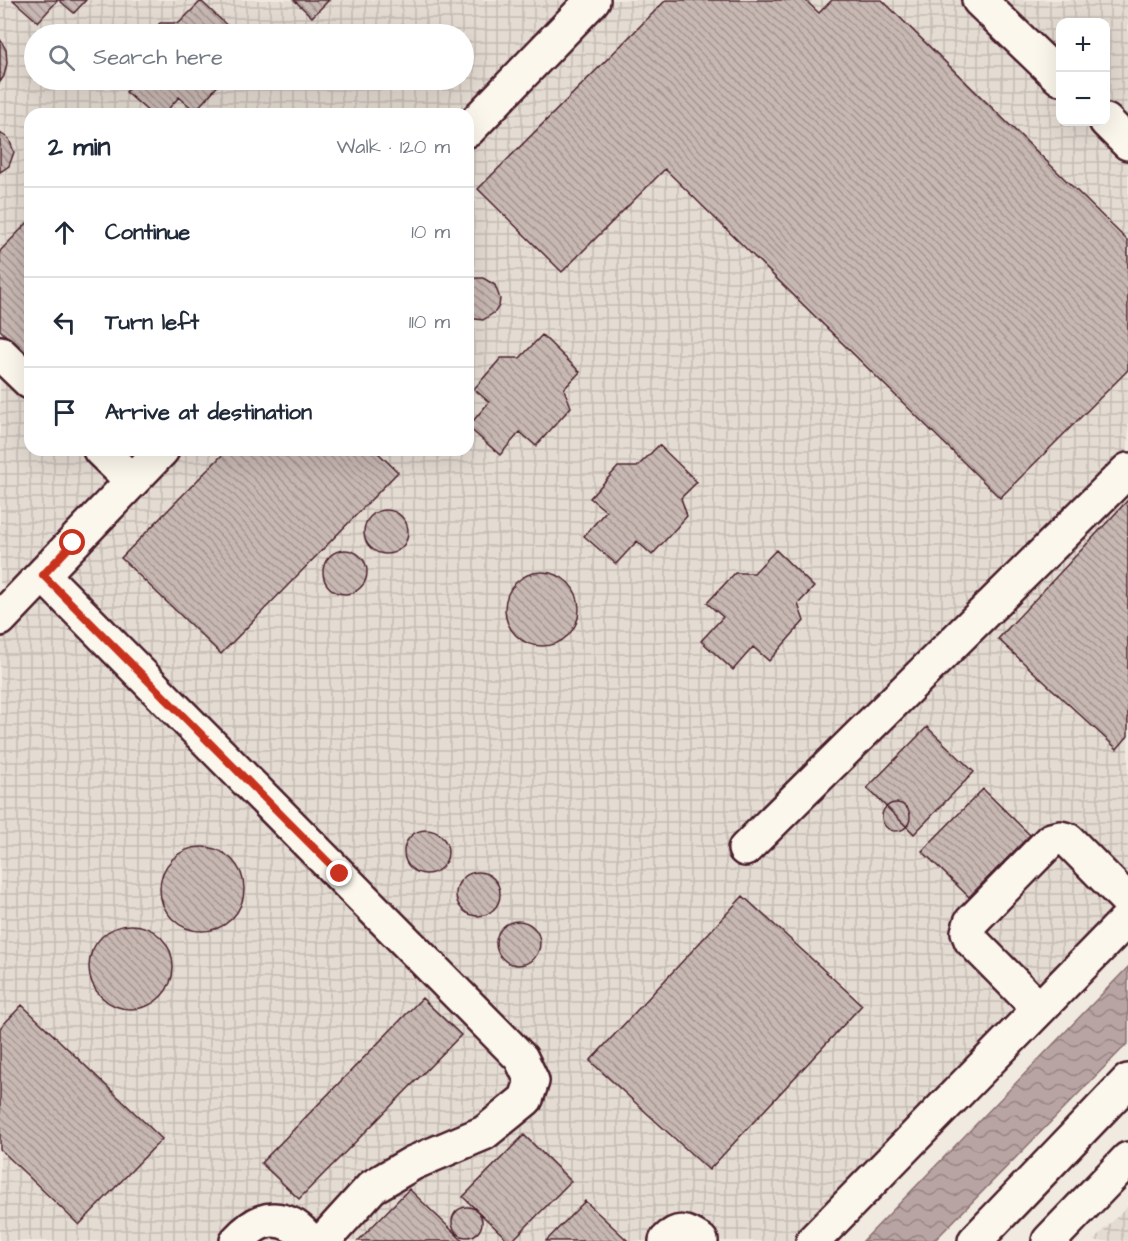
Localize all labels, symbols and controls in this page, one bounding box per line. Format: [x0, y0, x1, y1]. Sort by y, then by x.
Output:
map controls [1056, 18, 1110, 126]
button: + [1056, 18, 1110, 72]
search box [24, 24, 474, 90]
icon: search [45, 41, 78, 74]
text: Search here [93, 42, 223, 73]
button: − [1056, 72, 1110, 126]
text: 2 min [48, 129, 110, 165]
text: Walk · 120 m [337, 133, 450, 161]
icon: ahead [48, 216, 81, 249]
text: Continue [105, 217, 190, 248]
text: 10 m [411, 218, 450, 246]
icon: left [48, 306, 81, 339]
text: Turn left [105, 307, 199, 338]
text: 110 m [409, 308, 450, 336]
icon: arrive [48, 396, 81, 429]
text: Arrive at destination [105, 397, 312, 428]
route start [59, 529, 85, 555]
route end [326, 860, 352, 886]

